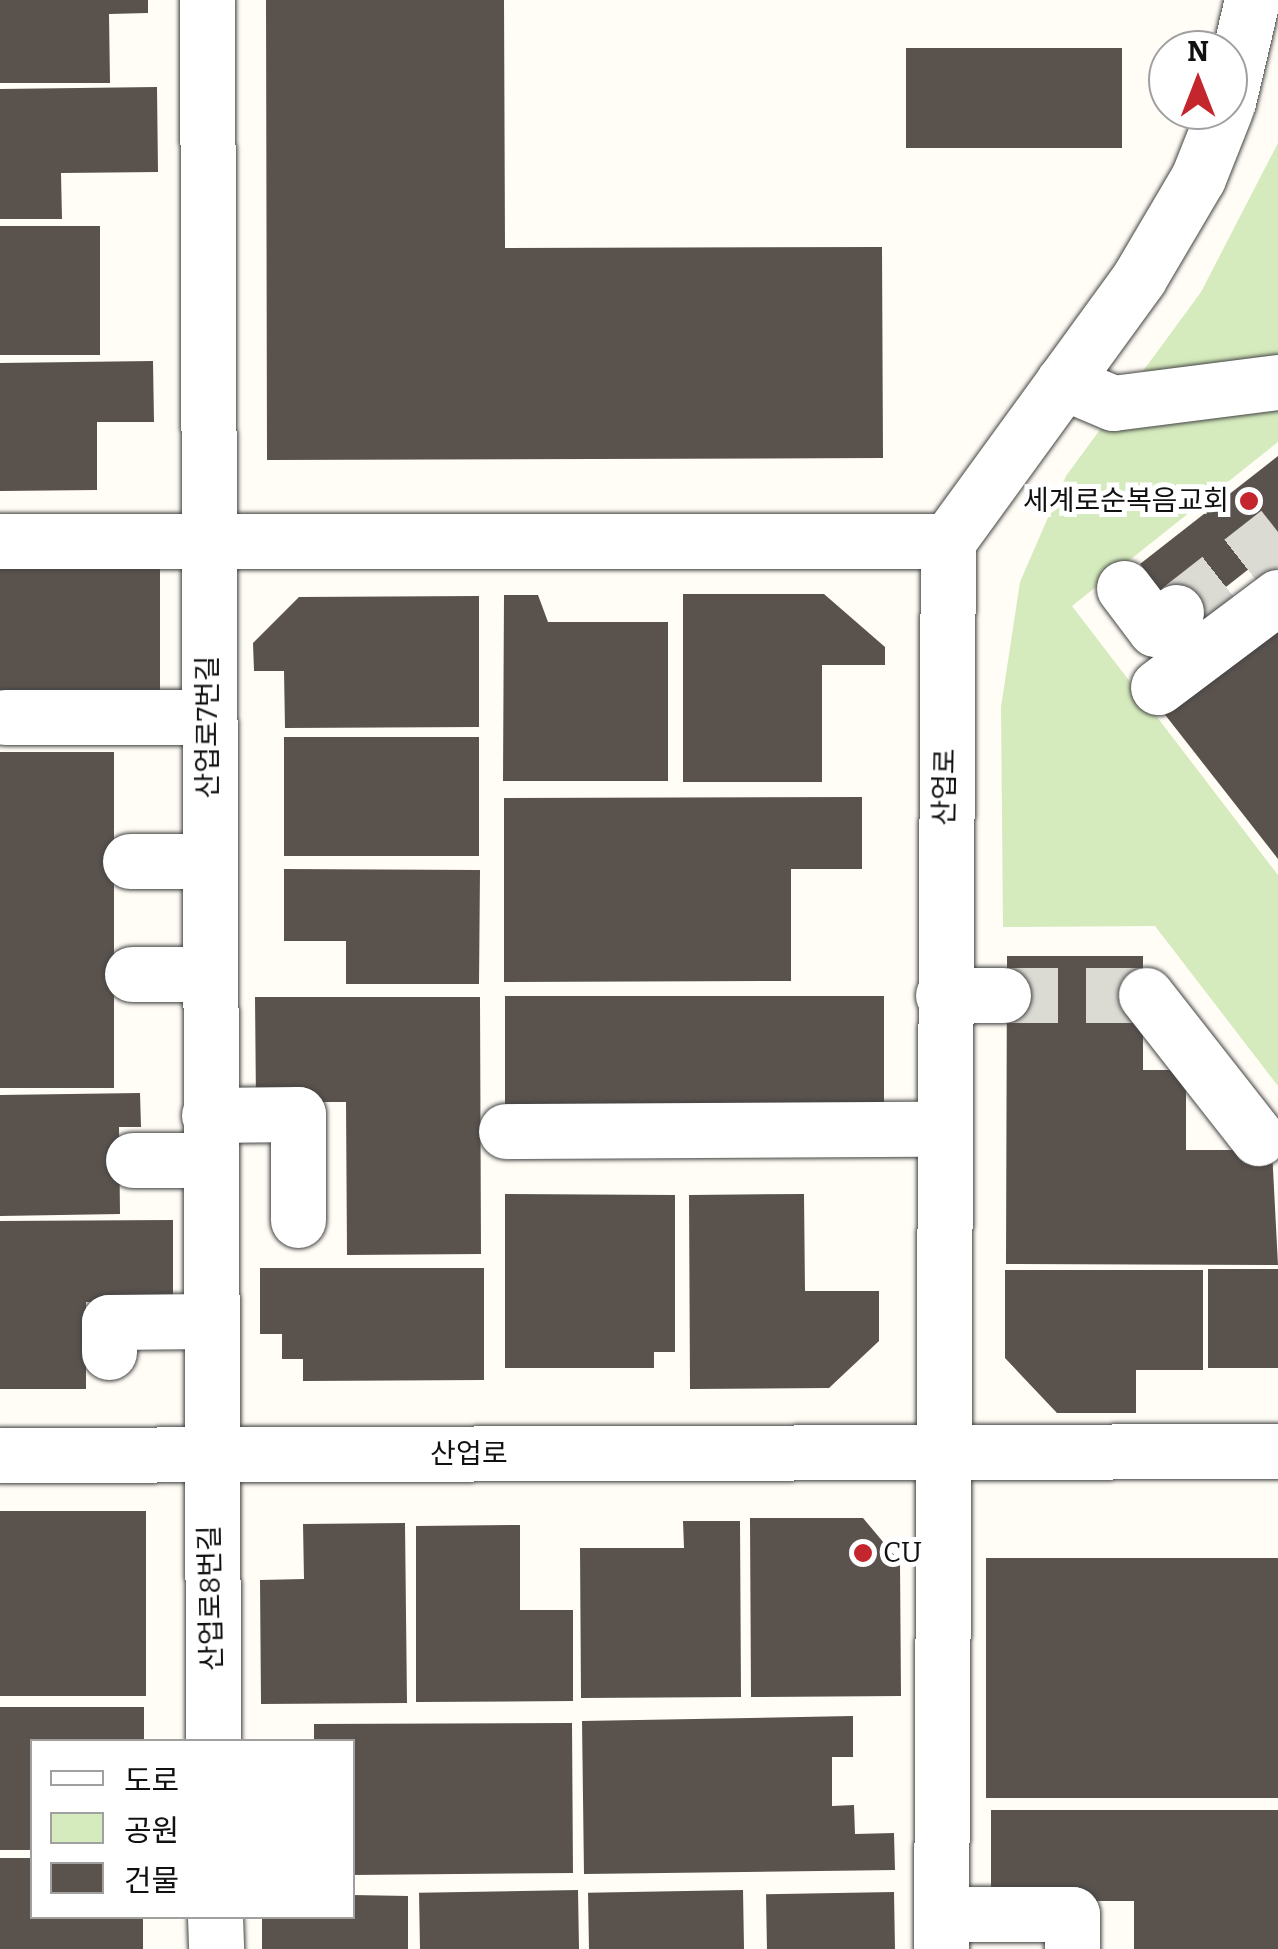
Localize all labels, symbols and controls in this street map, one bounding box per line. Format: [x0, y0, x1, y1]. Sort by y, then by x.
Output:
north arrow [1148, 30, 1248, 130]
text: N [1187, 35, 1209, 68]
place label: 세계로순복음교회 [1023, 484, 1229, 518]
marker: 세계로순복음교회 [1238, 490, 1260, 512]
street label: 산업로7번길 [191, 656, 225, 798]
street label: 산업로 [928, 748, 962, 826]
street label: 산업로 [430, 1437, 508, 1471]
street label: 산업로8번길 [193, 1525, 229, 1671]
place label: CU [883, 1536, 922, 1570]
marker: CU [852, 1542, 874, 1564]
legend [30, 1739, 355, 1919]
text: 도로 [124, 1763, 179, 1799]
text: 공원 [124, 1813, 179, 1849]
text: 건물 [124, 1863, 179, 1899]

